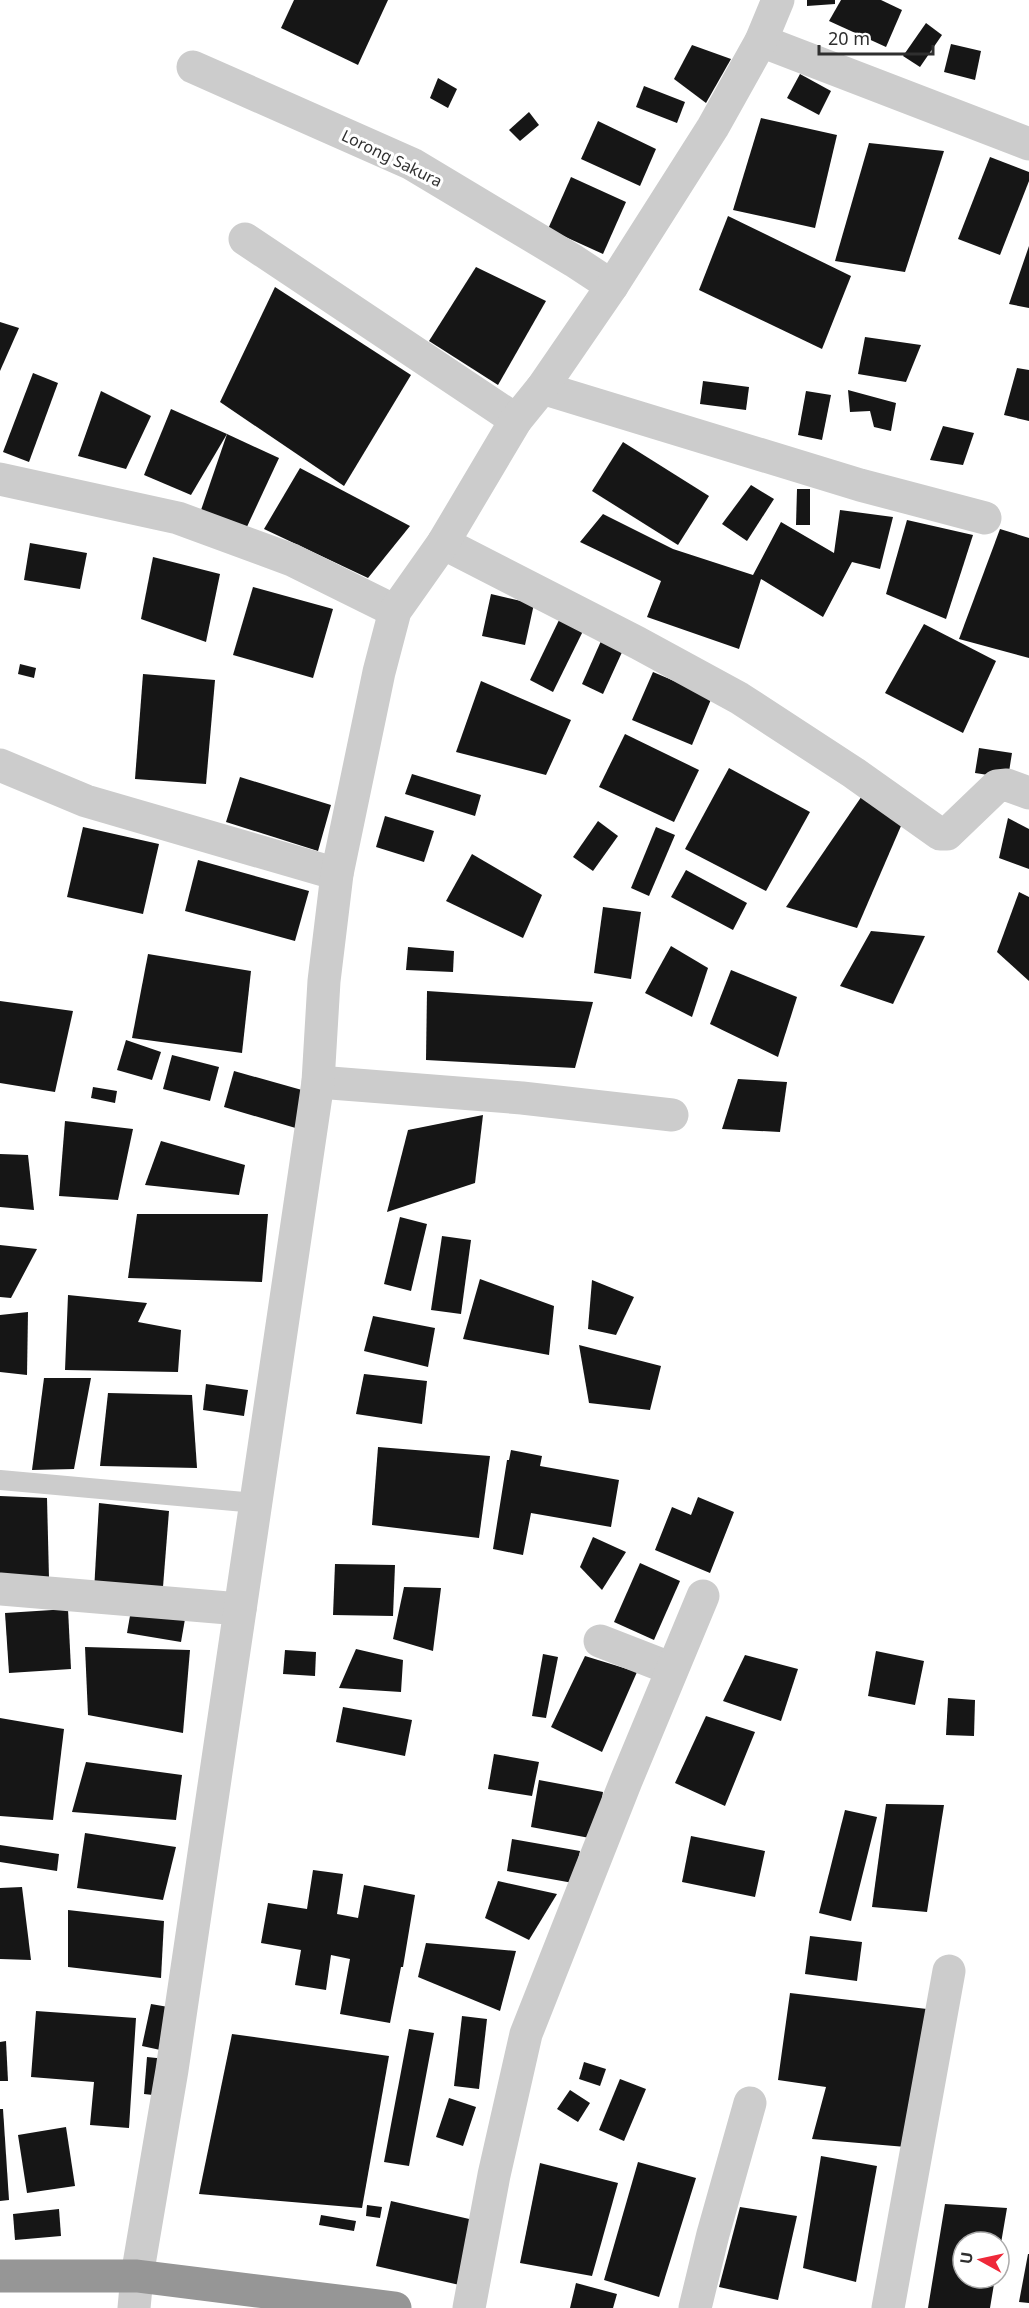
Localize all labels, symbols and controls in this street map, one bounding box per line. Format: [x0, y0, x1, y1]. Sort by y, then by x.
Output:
scale bar [819, 18, 933, 56]
text: 20 m [828, 26, 870, 50]
street label: Lorong Sakura [338, 124, 446, 192]
north arrow [951, 2230, 1011, 2290]
text: U [954, 2250, 978, 2265]

